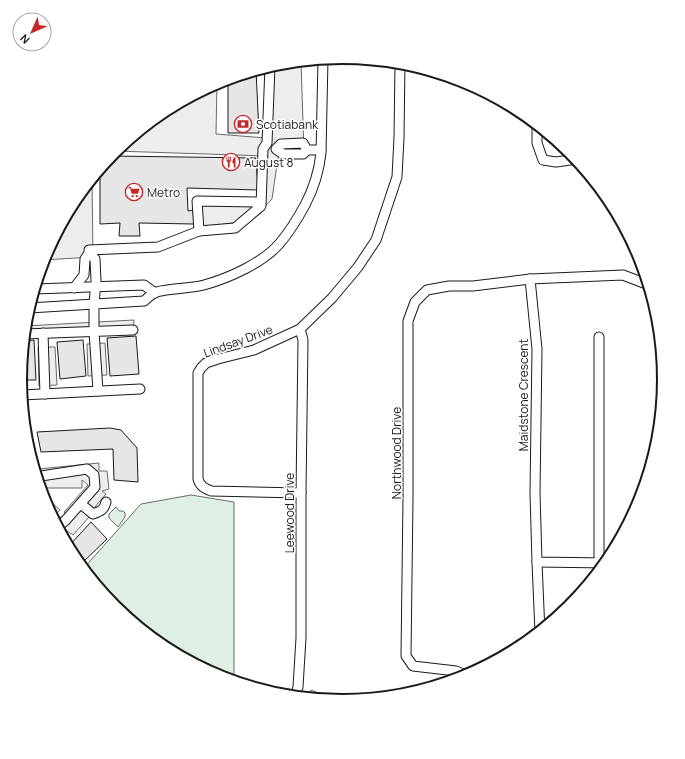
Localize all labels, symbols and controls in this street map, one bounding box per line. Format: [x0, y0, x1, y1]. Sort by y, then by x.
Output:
north arrow [12, 12, 52, 52]
text: N [16, 31, 33, 48]
bank icon: Scotiabank [233, 114, 253, 134]
place label: Scotiabank [256, 116, 319, 133]
restaurant icon: August 8 [221, 152, 241, 172]
place label: August 8 [244, 154, 293, 171]
supermarket icon: Metro [124, 182, 144, 202]
place label: Metro [147, 184, 180, 201]
street label: Lindsay Drive [201, 321, 275, 361]
street label: Maidstone Crescent [515, 339, 532, 451]
street label: Northwood Drive [388, 407, 405, 499]
street label: Leewood Drive [281, 473, 298, 553]

